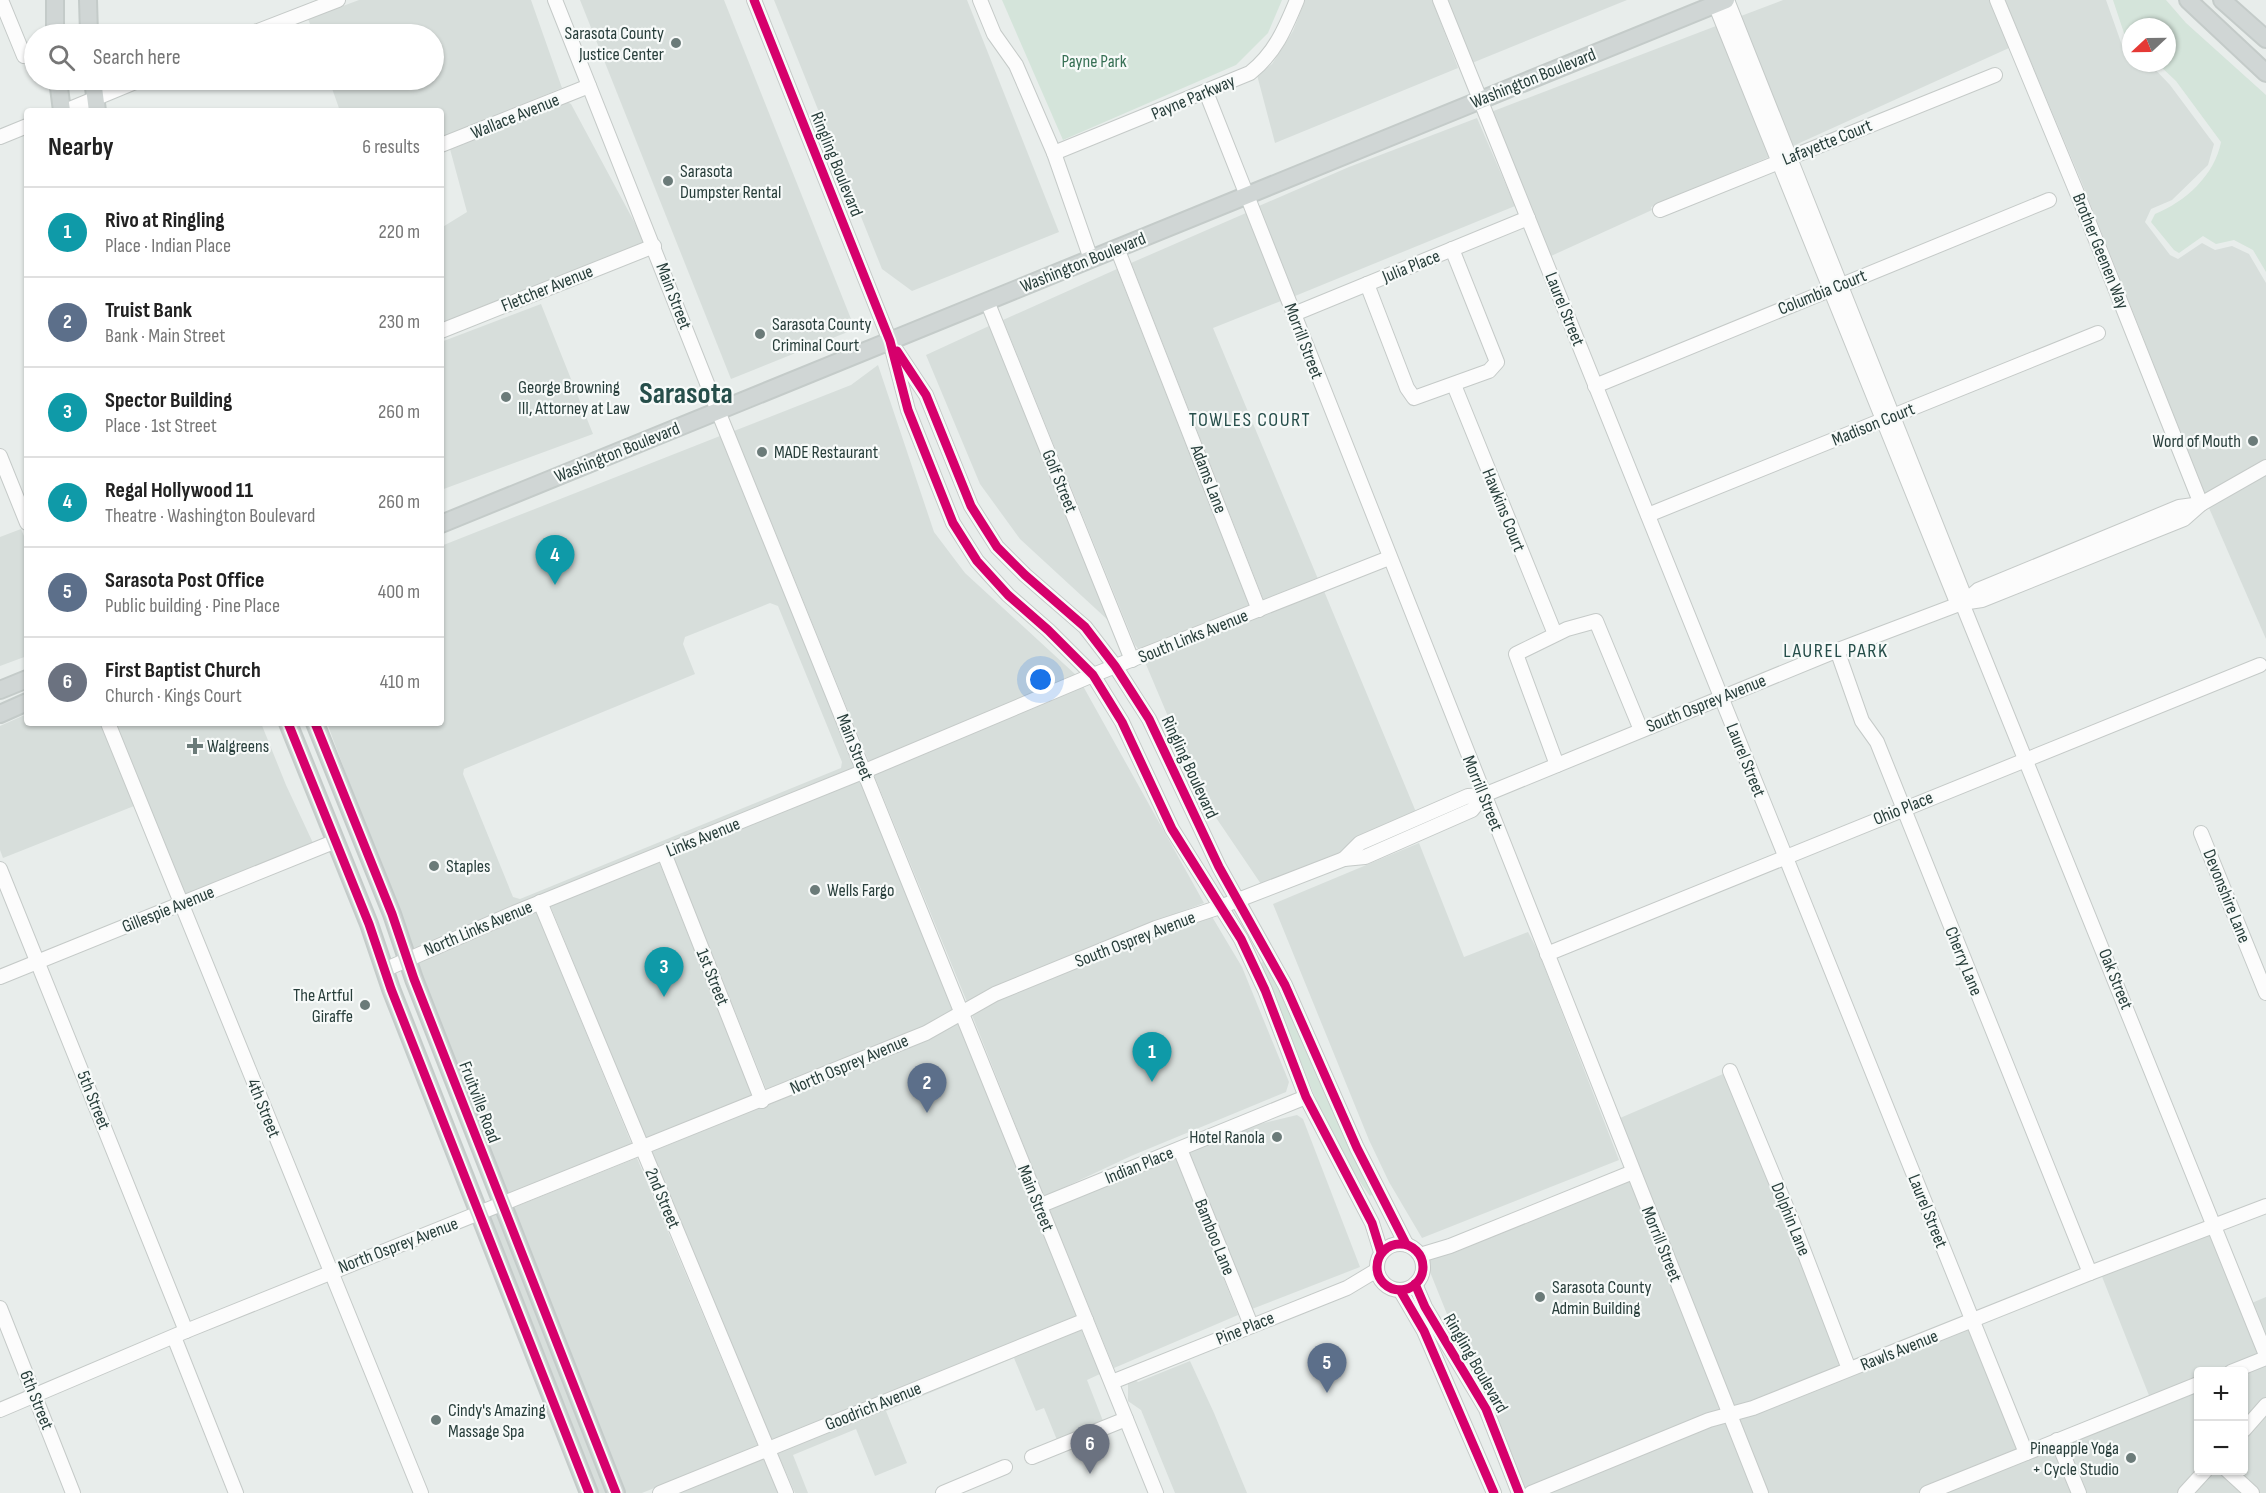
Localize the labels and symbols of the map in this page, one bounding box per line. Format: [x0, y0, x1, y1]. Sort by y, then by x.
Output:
north arrow [2122, 18, 2176, 72]
place label: Sarasota County Justice Center [565, 23, 664, 65]
marker: Sarasota County Justice Center [669, 36, 683, 50]
street label: Washington Boulevard [1467, 44, 1599, 113]
park label: Payne Park [1061, 51, 1127, 72]
street label: Payne Parkway [1148, 70, 1238, 124]
street label: Wallace Avenue [468, 89, 562, 144]
street label: Ringling Boulevard [806, 109, 867, 220]
street label: Lafayette Court [1779, 115, 1876, 170]
place label: Sarasota Dumpster Rental [680, 161, 781, 203]
marker: Sarasota Dumpster Rental [661, 174, 675, 188]
street label: Brother Geenen Way [2068, 190, 2133, 312]
street label: Washington Boulevard [1017, 228, 1149, 297]
street label: Julia Place [1378, 245, 1443, 288]
street label: Main Street [651, 260, 696, 333]
street label: Fletcher Avenue [498, 261, 596, 316]
street label: Columbia Court [1775, 265, 1870, 320]
street label: Laurel Street [1540, 269, 1589, 349]
street label: Morrill Street [1280, 300, 1328, 382]
place label: Sarasota County Criminal Court [772, 314, 871, 356]
marker: Sarasota County Criminal Court [753, 327, 767, 341]
district label: Sarasota [639, 376, 733, 412]
place label: George Browning III, Attorney at Law [518, 377, 630, 419]
marker: George Browning III, Attorney at Law [499, 390, 513, 404]
street label: Madison Court [1829, 398, 1918, 451]
district label: TOWLES COURT [1189, 408, 1311, 432]
street label: Washington Boulevard [551, 418, 683, 487]
place label: Word of Mouth [2153, 431, 2241, 452]
marker: Word of Mouth [2246, 434, 2260, 448]
street label: Adams Lane [1186, 441, 1231, 516]
place label: MADE Restaurant [774, 442, 879, 463]
marker: MADE Restaurant [755, 445, 769, 459]
street label: Golf Street [1037, 447, 1082, 516]
street label: Hawkins Court [1477, 466, 1530, 555]
pin: 4 [536, 536, 574, 585]
street label: South Links Avenue [1135, 605, 1251, 668]
district label: LAUREL PARK [1783, 639, 1889, 663]
your location [1026, 665, 1055, 694]
street label: South Osprey Avenue [1643, 670, 1769, 737]
street label: Main Street [832, 711, 877, 784]
street label: Ringling Boulevard [1157, 713, 1222, 822]
street label: Laurel Street [1721, 720, 1770, 800]
place label: Walgreens [207, 736, 269, 757]
marker: Walgreens [188, 739, 202, 753]
street label: Morrill Street [1458, 752, 1507, 834]
street label: Ohio Place [1870, 787, 1936, 830]
street label: Links Avenue [663, 813, 743, 862]
street label: Devonshire Lane [2198, 846, 2255, 946]
place label: Staples [446, 856, 491, 877]
marker: Staples [427, 859, 441, 873]
place label: Wells Fargo [827, 880, 894, 901]
street label: Gillespie Avenue [119, 881, 217, 937]
marker: Wells Fargo [808, 883, 822, 897]
street label: North Links Avenue [421, 896, 536, 961]
street label: South Osprey Avenue [1072, 907, 1198, 972]
street label: Cherry Lane [1940, 924, 1987, 999]
street label: 1st Street [692, 946, 734, 1009]
street label: Oak Street [2094, 946, 2137, 1013]
pin: 3 [644, 948, 684, 997]
place label: The Artful Giraffe [293, 985, 353, 1027]
marker: The Artful Giraffe [358, 998, 372, 1012]
street label: North Osprey Avenue [787, 1030, 912, 1099]
pin: 1 [1132, 1032, 1172, 1082]
street label: Fruitville Road [454, 1059, 505, 1146]
pin: 2 [908, 1064, 946, 1113]
street label: 5th Street [72, 1068, 115, 1133]
street label: 4th Street [242, 1076, 285, 1141]
place label: Hotel Ranola [1189, 1127, 1265, 1148]
marker: Hotel Ranola [1270, 1130, 1284, 1144]
street label: Indian Place [1102, 1142, 1176, 1189]
street label: Main Street [1013, 1162, 1058, 1235]
street label: 2nd Street [640, 1165, 685, 1232]
street label: Laurel Street [1903, 1171, 1952, 1251]
street label: Dolphin Lane [1766, 1179, 1815, 1259]
street label: Bamboo Lane [1190, 1196, 1239, 1278]
street label: Morrill Street [1637, 1203, 1686, 1285]
street label: North Osprey Avenue [335, 1213, 461, 1278]
place label: Sarasota County Admin Building [1551, 1277, 1651, 1319]
marker: Sarasota County Admin Building [1533, 1290, 1547, 1304]
street label: Pine Place [1213, 1307, 1277, 1350]
street label: Ringling Boulevard [1439, 1310, 1512, 1416]
street label: Rawls Avenue [1857, 1325, 1941, 1376]
pin: 5 [1308, 1344, 1346, 1393]
street label: 6th Street [15, 1368, 58, 1433]
street label: Goodrich Avenue [822, 1378, 924, 1435]
place label: Cindy's Amazing Massage Spa [448, 1400, 546, 1442]
marker: Cindy's Amazing Massage Spa [429, 1413, 443, 1427]
pin: 6 [1070, 1424, 1110, 1474]
place label: Pineapple Yoga + Cycle Studio [2030, 1438, 2119, 1480]
marker: Pineapple Yoga + Cycle Studio [2124, 1451, 2138, 1465]

